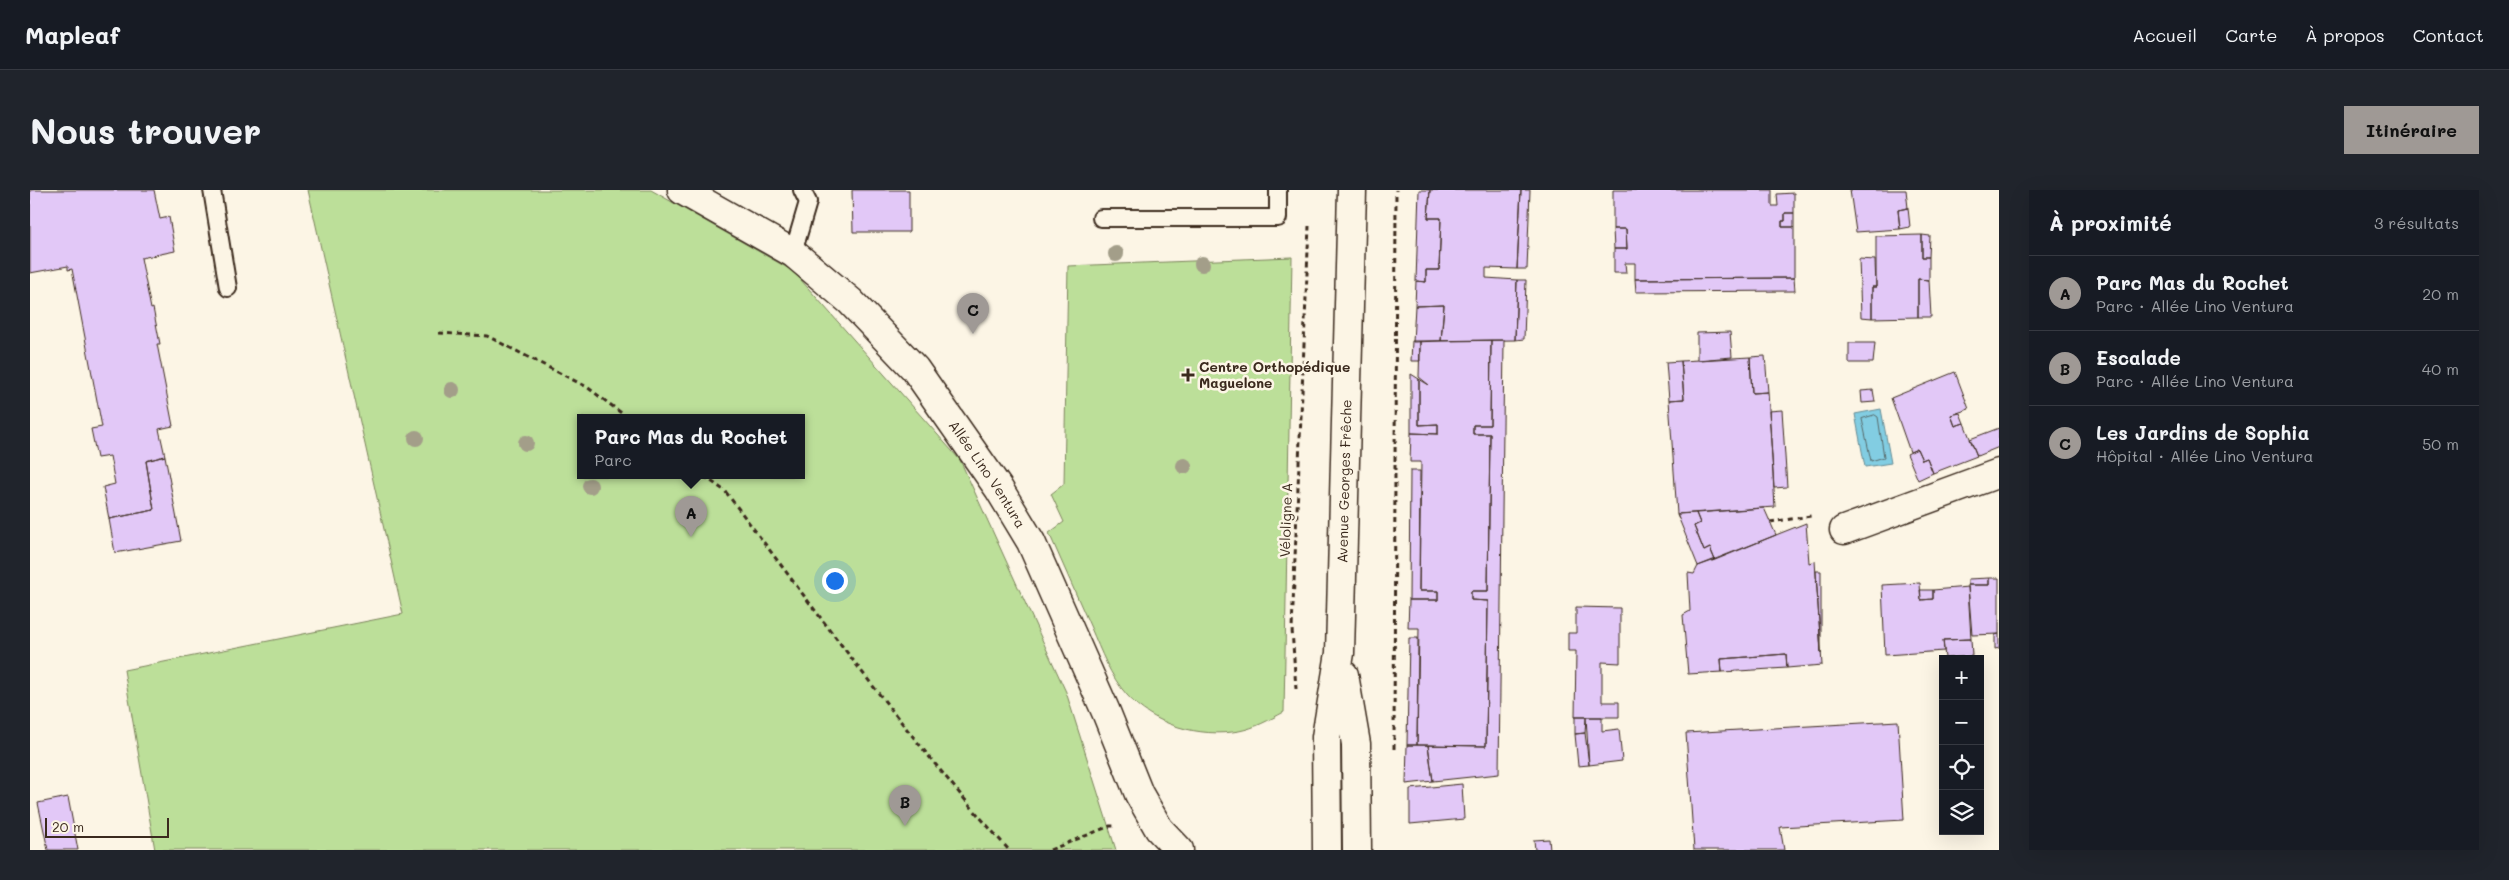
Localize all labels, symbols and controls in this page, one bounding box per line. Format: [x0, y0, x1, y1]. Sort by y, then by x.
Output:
text: Mapleaf [25, 19, 120, 50]
text: Accueil [2132, 23, 2197, 47]
text: Carte [2225, 23, 2277, 47]
text: À propos [2305, 23, 2385, 47]
text: Contact [2413, 23, 2484, 47]
button: Itinéraire [2344, 106, 2479, 154]
text: Nous trouver [30, 107, 261, 153]
text: À proximité [2049, 209, 2172, 236]
text: 3 résultats [2374, 212, 2459, 233]
text: Parc Mas du Rochet [2096, 270, 2289, 295]
text: A [2059, 283, 2071, 304]
text: 20 m [2422, 283, 2459, 304]
pin: C [957, 293, 989, 334]
text: Parc · Allée Lino Ventura [2096, 295, 2294, 316]
text: Escalade [2096, 345, 2181, 370]
place label: Centre Orthopédique Maguelone [1199, 357, 1350, 392]
text: B [2060, 358, 2070, 379]
text: 40 m [2422, 358, 2459, 379]
marker: Centre Orthopédique Maguelone [1181, 368, 1195, 382]
text: Parc · Allée Lino Ventura [2096, 370, 2294, 391]
street label: Avenue Georges Frêche [1332, 399, 1356, 563]
popup [577, 414, 805, 479]
street label: Allée Lino Ventura [945, 416, 1030, 532]
text: Les Jardins de Sophia [2096, 420, 2309, 445]
text: Parc Mas du Rochet [595, 424, 787, 449]
text: C [2059, 433, 2071, 454]
text: 50 m [2422, 433, 2459, 454]
text: Hôpital · Allée Lino Ventura [2096, 445, 2314, 466]
text: Parc [595, 449, 632, 470]
street label: Véloligne A [1275, 482, 1296, 558]
pin: A [675, 496, 707, 537]
your location [822, 568, 848, 594]
map controls [1939, 655, 1984, 835]
button: + [1939, 655, 1984, 700]
button: − [1939, 700, 1984, 745]
button: locate [1939, 745, 1984, 790]
pin: B [889, 785, 921, 826]
button: layers [1939, 790, 1984, 835]
scale bar [45, 815, 169, 838]
text: 20 m [52, 817, 84, 836]

